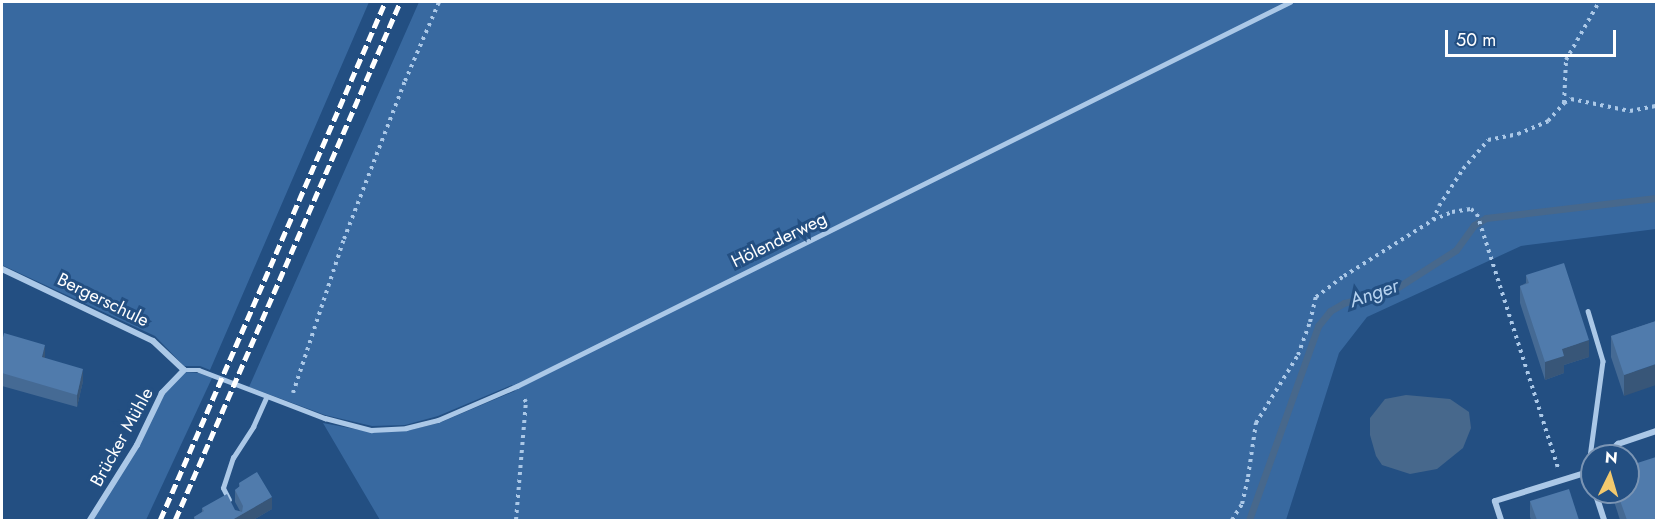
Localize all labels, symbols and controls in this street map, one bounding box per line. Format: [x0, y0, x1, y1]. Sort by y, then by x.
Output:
scale bar [1448, 18, 1619, 56]
text: 50 m [1456, 27, 1496, 53]
street label: Hölenderweg [728, 208, 830, 272]
street label: Bergerschule [54, 269, 152, 331]
water label: Anger [1346, 273, 1402, 313]
street label: Brücker Mühle [86, 384, 158, 490]
north arrow [1580, 444, 1640, 504]
text: N [1604, 446, 1619, 470]

